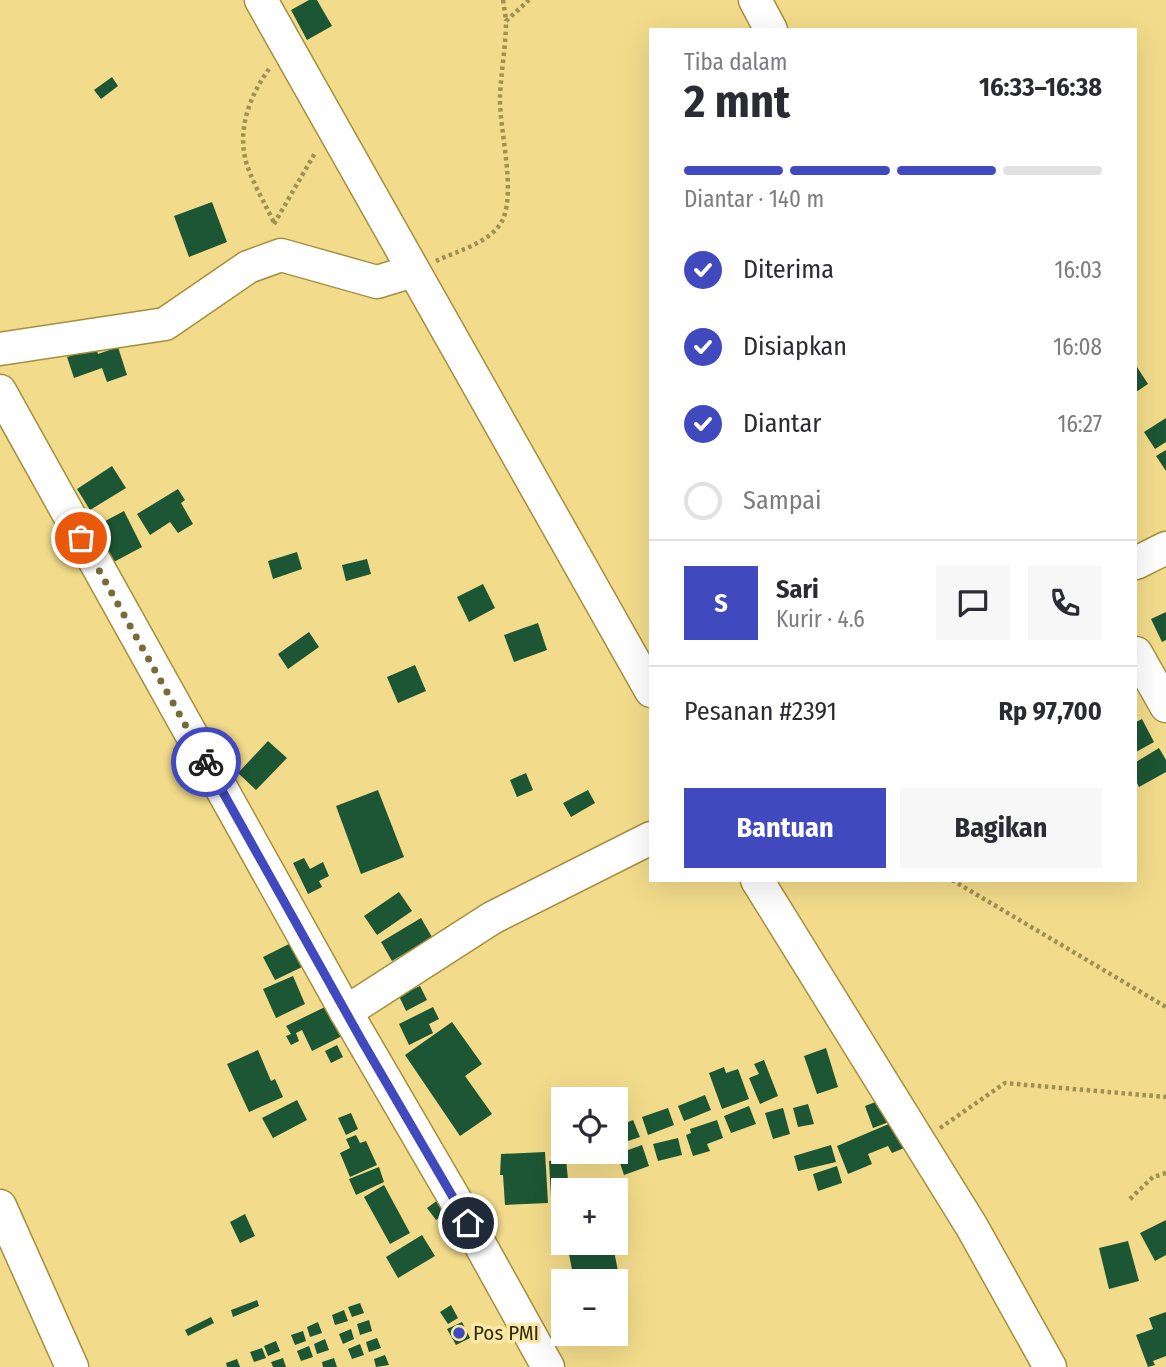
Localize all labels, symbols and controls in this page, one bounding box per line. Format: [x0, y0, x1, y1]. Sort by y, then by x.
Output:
text: Tiba dalam [684, 48, 787, 76]
text: 16:33–16:38 [979, 72, 1102, 103]
text: 2 mnt [684, 74, 790, 129]
text: Diantar · 140 m [684, 185, 824, 213]
icon: check [684, 251, 722, 289]
text: Diterima [743, 254, 834, 285]
text: 16:03 [1055, 256, 1102, 284]
icon: check [684, 328, 722, 366]
text: Disiapkan [743, 331, 847, 362]
text: 16:08 [1053, 333, 1102, 361]
icon: check [684, 405, 722, 443]
text: Diantar [743, 408, 821, 439]
text: 16:27 [1057, 410, 1102, 438]
text: Sampai [743, 485, 822, 516]
pin [51, 508, 111, 568]
icon: bag [62, 519, 100, 557]
button: chat [936, 566, 1010, 640]
button: phone [1028, 566, 1102, 640]
text: Sari [776, 574, 819, 605]
text: S [714, 588, 728, 619]
text: Kurir · 4.6 [776, 605, 865, 633]
text: Pesanan #2391 [684, 696, 837, 727]
text: Rp 97,700 [998, 696, 1102, 727]
courier [171, 727, 241, 797]
icon: bike [187, 743, 225, 781]
button: Bantuan [684, 788, 886, 868]
button: Bagikan [900, 788, 1102, 868]
map controls [551, 1087, 628, 1346]
button: locate [551, 1087, 628, 1164]
button: + [551, 1178, 628, 1255]
pin [438, 1193, 498, 1253]
icon: home [449, 1204, 487, 1242]
button: − [551, 1269, 628, 1346]
place label: Pos PMI [473, 1320, 539, 1346]
marker: Pos PMI [451, 1325, 467, 1341]

